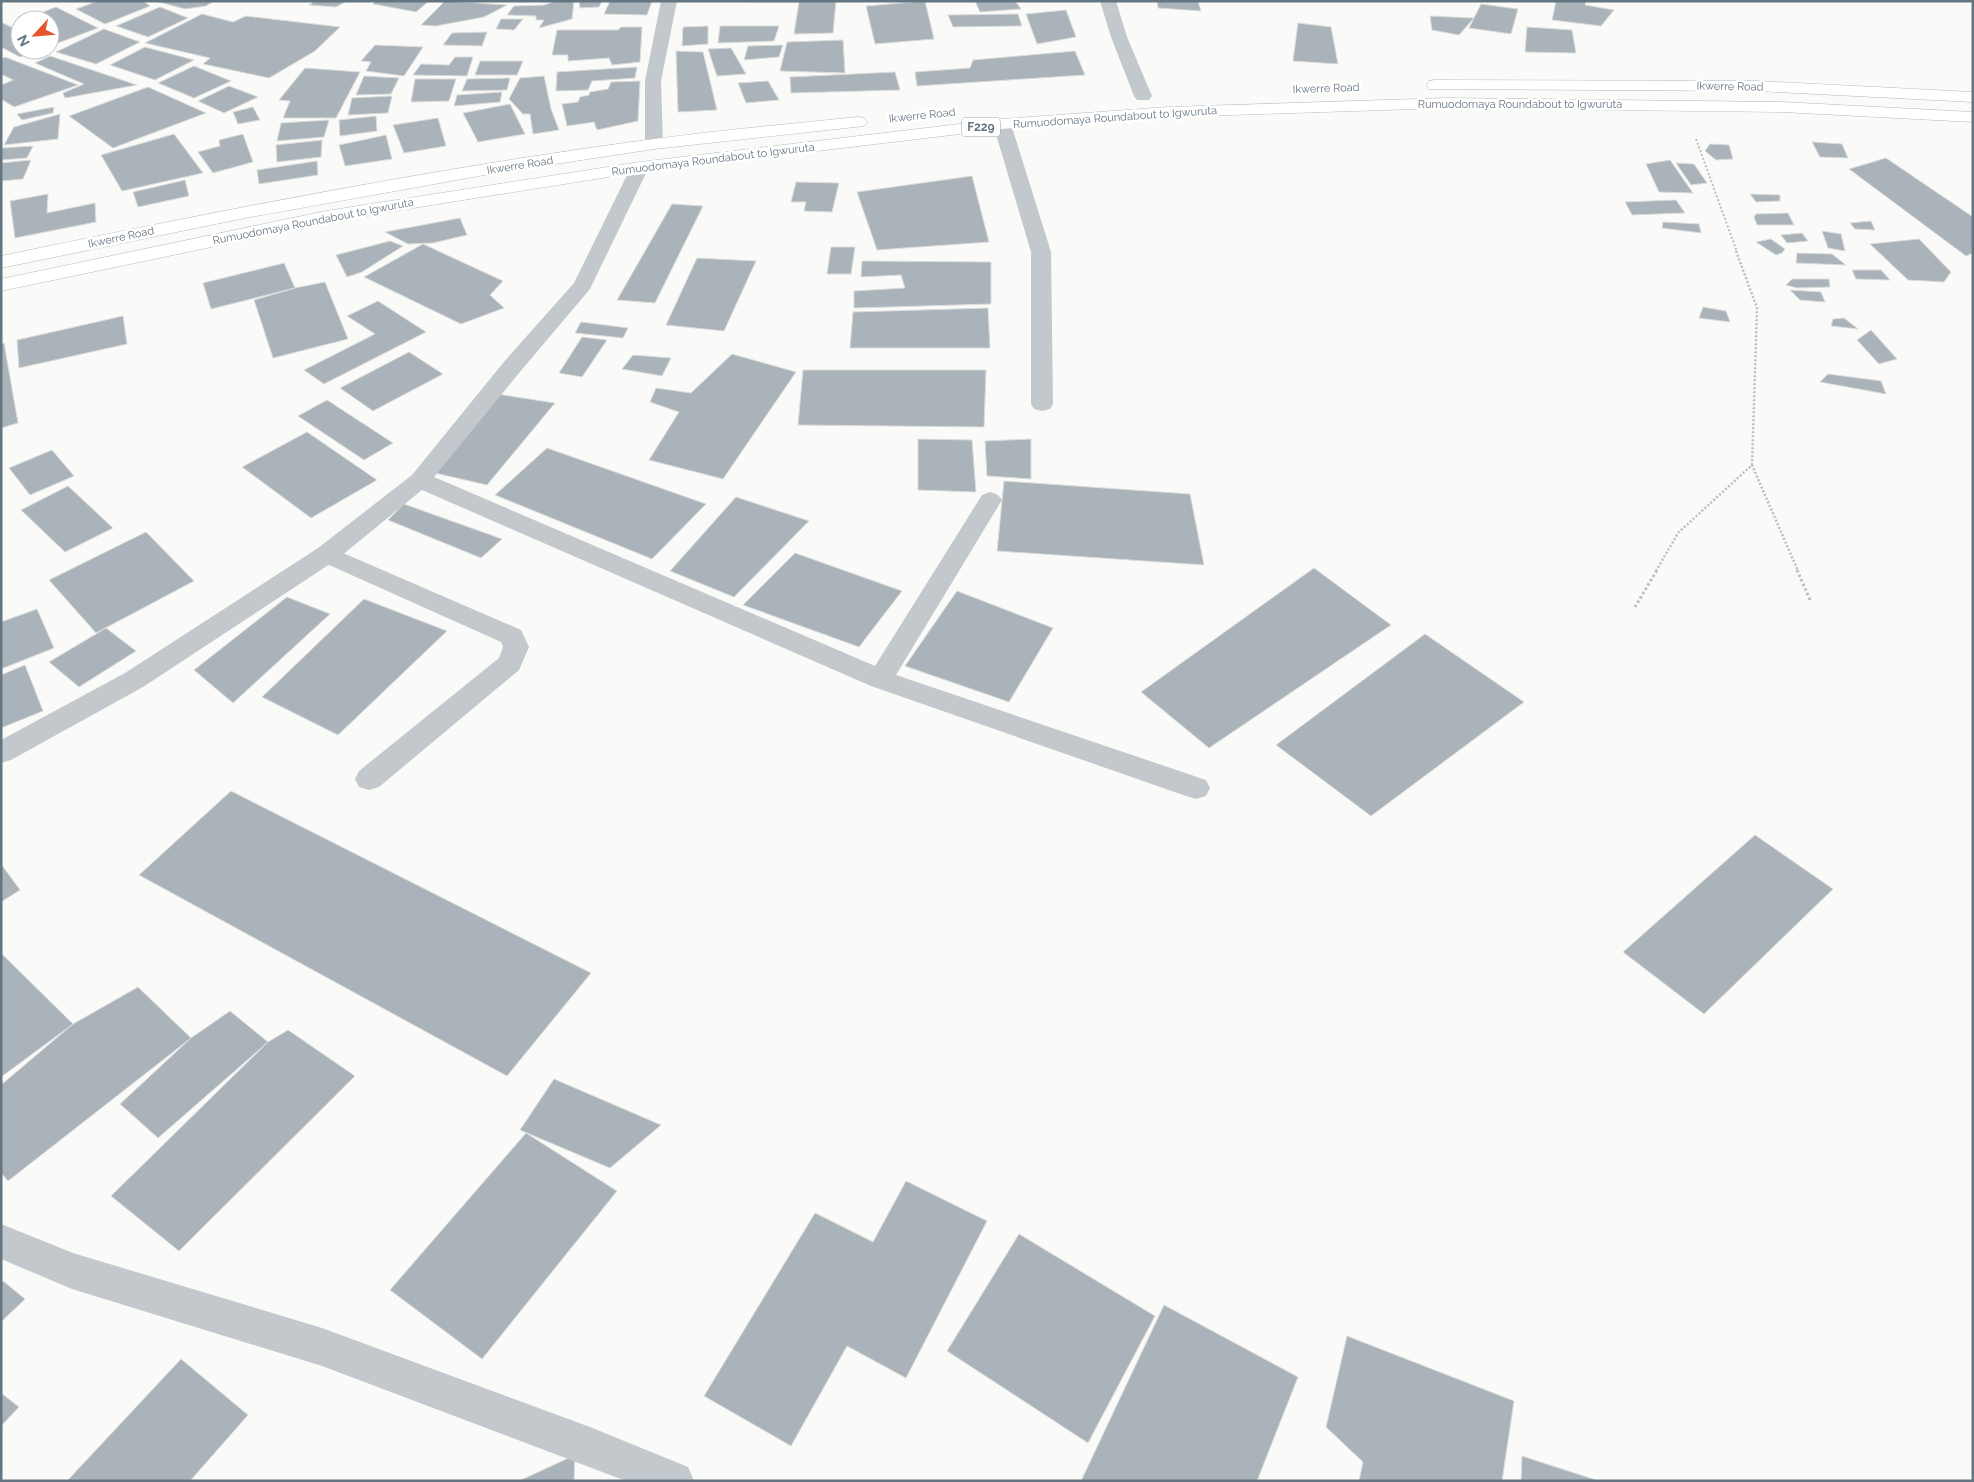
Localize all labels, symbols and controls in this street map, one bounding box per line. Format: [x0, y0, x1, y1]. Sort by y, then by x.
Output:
north arrow [10, 10, 60, 60]
text: N [14, 32, 33, 49]
street label: Ikwerre Road [1696, 79, 1764, 94]
street label: Ikwerre Road [1292, 81, 1360, 96]
street label: Rumuodomaya Roundabout to Igwuruta [1418, 98, 1622, 111]
street label: Rumuodomaya Roundabout to Igwuruta [1013, 104, 1217, 131]
street label: Ikwerre Road [888, 106, 956, 125]
road number: F229 [962, 118, 1000, 136]
street label: Rumuodomaya Roundabout to Igwuruta [611, 141, 815, 178]
street label: Ikwerre Road [486, 154, 554, 177]
street label: Rumuodomaya Roundabout to Igwuruta [212, 196, 415, 247]
street label: Ikwerre Road [87, 224, 155, 251]

